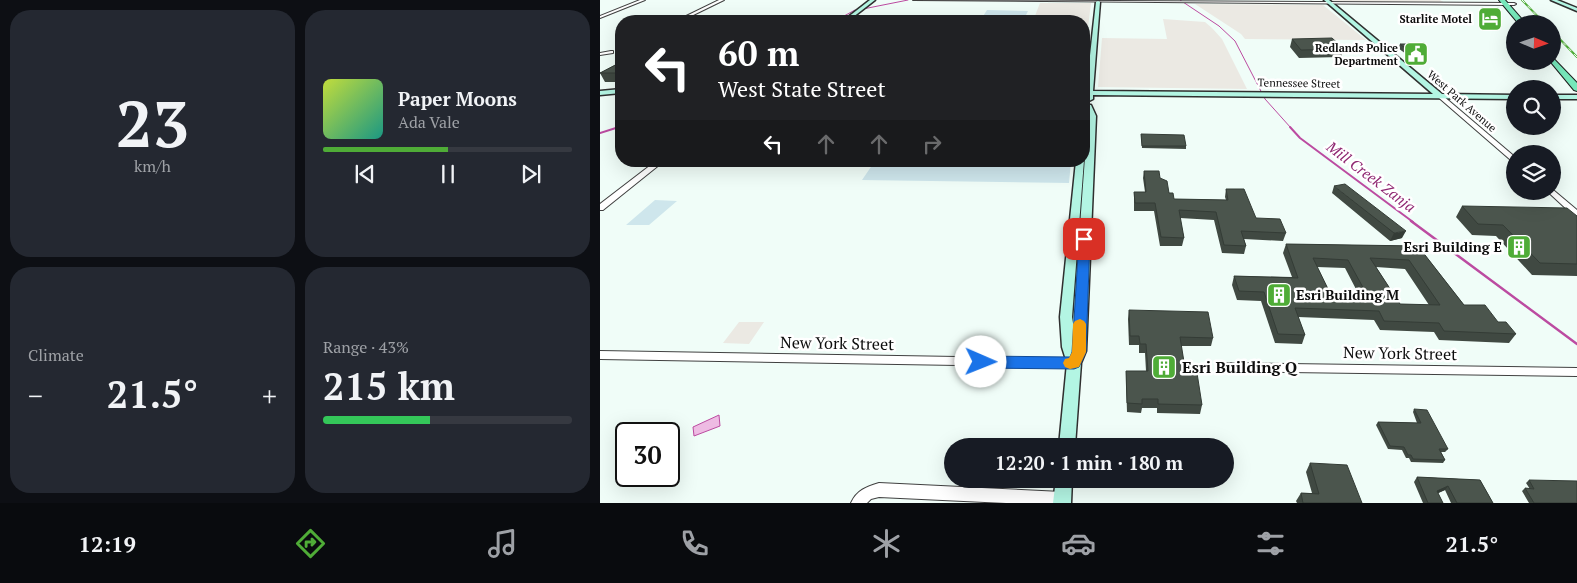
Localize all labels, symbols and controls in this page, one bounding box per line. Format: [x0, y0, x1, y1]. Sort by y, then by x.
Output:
hotel icon: Starlite Motel [1477, 6, 1503, 32]
place label: Starlite Motel [1399, 12, 1472, 26]
north arrow [1506, 15, 1561, 70]
map controls [1506, 15, 1561, 200]
text: 60 m [718, 30, 799, 76]
icon: left [635, 35, 700, 100]
place label: Redlands Police Department [1315, 41, 1399, 68]
public building icon: Redlands Police Department [1403, 41, 1429, 67]
street label: West Park Avenue [1425, 67, 1500, 135]
text: West State Street [718, 74, 886, 103]
street label: Tennessee Street [1257, 75, 1341, 91]
text: 23 [116, 79, 189, 166]
button: search [1506, 80, 1561, 135]
text: Paper Moons [398, 86, 517, 111]
text: Ada Vale [398, 111, 460, 133]
icon: left [759, 130, 787, 158]
icon: ahead [812, 130, 840, 158]
icon: ahead [865, 130, 893, 158]
icon: right [918, 130, 946, 158]
water label: Mill Creek Zanja [1322, 136, 1420, 216]
button: layers [1506, 145, 1561, 200]
text: km/h [134, 155, 171, 177]
icon: previous [351, 160, 379, 188]
icon: pause [434, 160, 462, 188]
icon: next [517, 160, 545, 188]
pin [1063, 218, 1105, 260]
icon: arrive [1070, 225, 1098, 253]
building icon: Esri Building E [1506, 234, 1532, 260]
place label: Esri Building E [1403, 237, 1502, 256]
building icon: Esri Building M [1266, 282, 1292, 308]
place label: Esri Building M [1296, 285, 1399, 304]
street label: New York Street [780, 331, 894, 355]
position arrow [954, 335, 1006, 387]
text: Range · 43% [323, 336, 409, 358]
street label: New York Street [1343, 341, 1457, 365]
text: Climate [28, 344, 84, 366]
building icon: Esri Building Q [1151, 354, 1177, 380]
place label: Esri Building Q [1182, 356, 1298, 378]
text: 215 km [323, 361, 455, 411]
text: 21.5° [107, 369, 198, 419]
text: − [28, 377, 43, 414]
text: + [262, 377, 277, 414]
speed limit sign: 30 [615, 422, 680, 487]
text: 12:20 · 1 min · 180 m [995, 450, 1183, 475]
icon: directions [293, 526, 328, 561]
icon: music [485, 526, 520, 561]
icon: phone [677, 526, 712, 561]
icon: climate [869, 526, 904, 561]
icon: car [1061, 526, 1096, 561]
icon: filters [1253, 526, 1288, 561]
text: 12:19 [79, 529, 136, 558]
text: 21.5° [1445, 529, 1498, 558]

